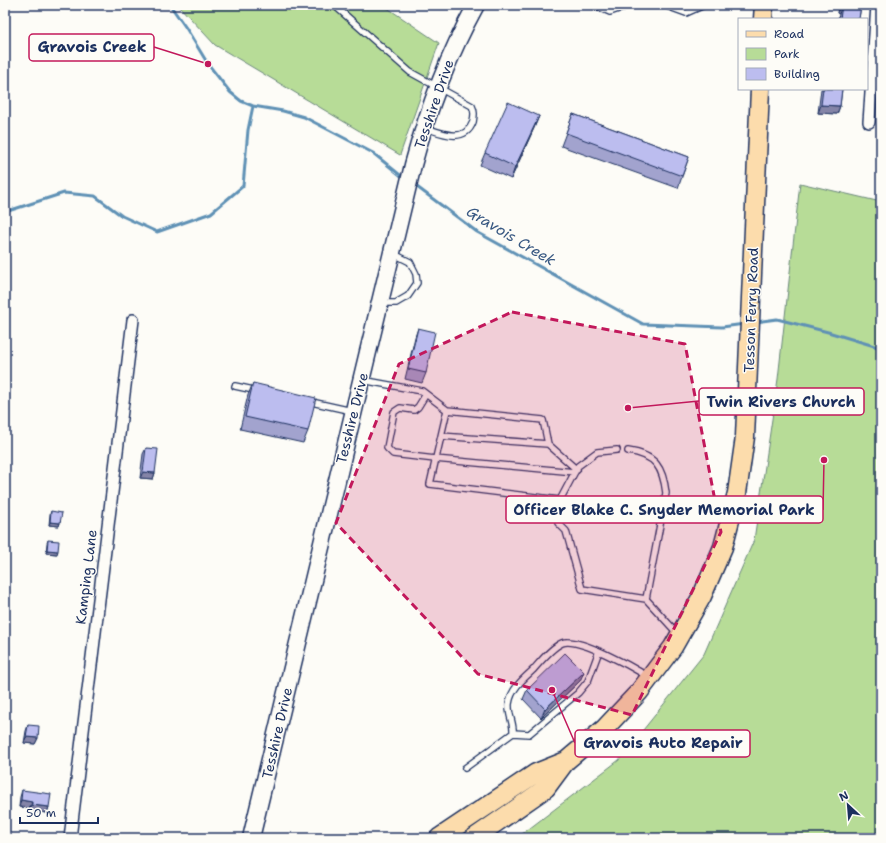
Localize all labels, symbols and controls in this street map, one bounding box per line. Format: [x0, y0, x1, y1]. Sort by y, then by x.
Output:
legend [738, 18, 868, 90]
text: Road [774, 26, 805, 42]
callout: Gravois Creek [29, 34, 154, 61]
text: Gravois Creek [37, 37, 147, 57]
text: Park [774, 46, 800, 62]
street label: Tesshire Drive [410, 57, 458, 151]
text: Building [774, 66, 820, 82]
water label: Gravois Creek [463, 201, 560, 271]
street label: Tesson Ferry Road [740, 247, 762, 373]
street label: Tesshire Drive [332, 371, 372, 465]
callout: Twin Rivers Church [699, 388, 864, 415]
text: Twin Rivers Church [706, 392, 856, 412]
callout: Officer Blake C. Snyder Memorial Park [506, 496, 823, 523]
text: Officer Blake C. Snyder Memorial Park [513, 500, 815, 520]
street label: Kamping Lane [71, 528, 101, 625]
street label: Tesshire Drive [258, 686, 296, 780]
callout: Gravois Auto Repair [575, 730, 750, 757]
text: Gravois Auto Repair [583, 733, 743, 753]
north arrow [828, 785, 868, 825]
text: N [837, 788, 851, 805]
scale bar [20, 799, 98, 825]
text: 50 m [26, 805, 56, 821]

